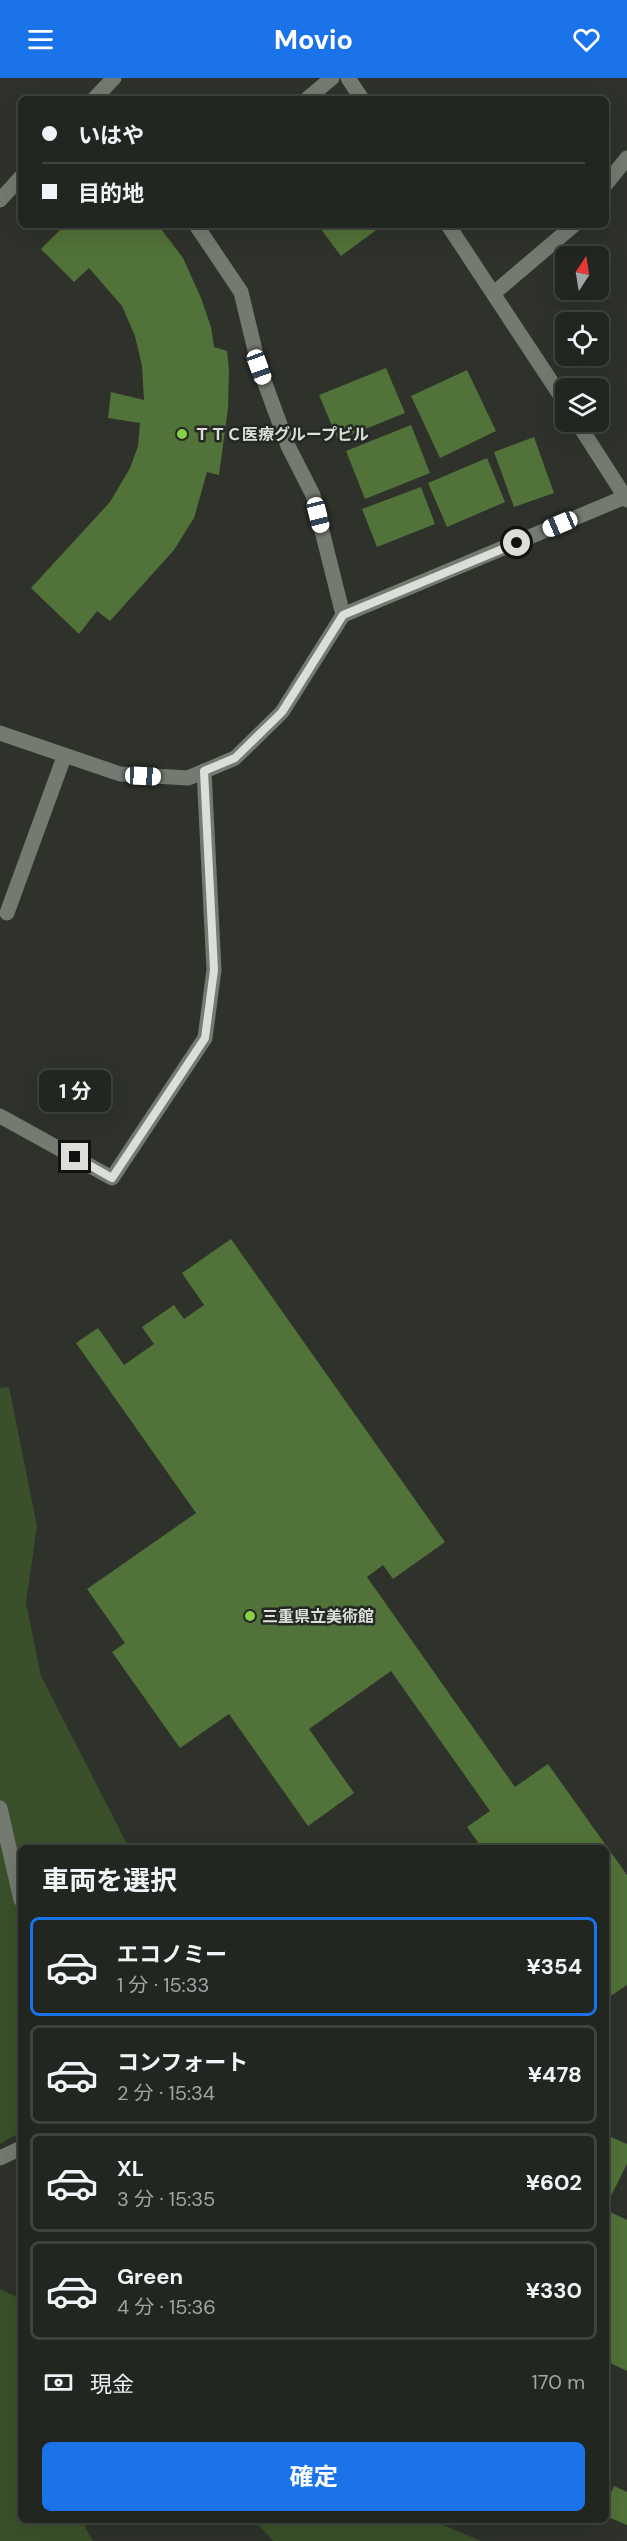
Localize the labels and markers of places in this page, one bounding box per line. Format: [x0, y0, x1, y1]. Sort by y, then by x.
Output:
place label: ＴＴＣ医療グループビル [194, 424, 369, 445]
marker: ＴＴＣ医療グループビル [175, 427, 189, 441]
place label: 三重県立美術館 [262, 1606, 374, 1627]
marker: 三重県立美術館 [243, 1609, 257, 1623]

